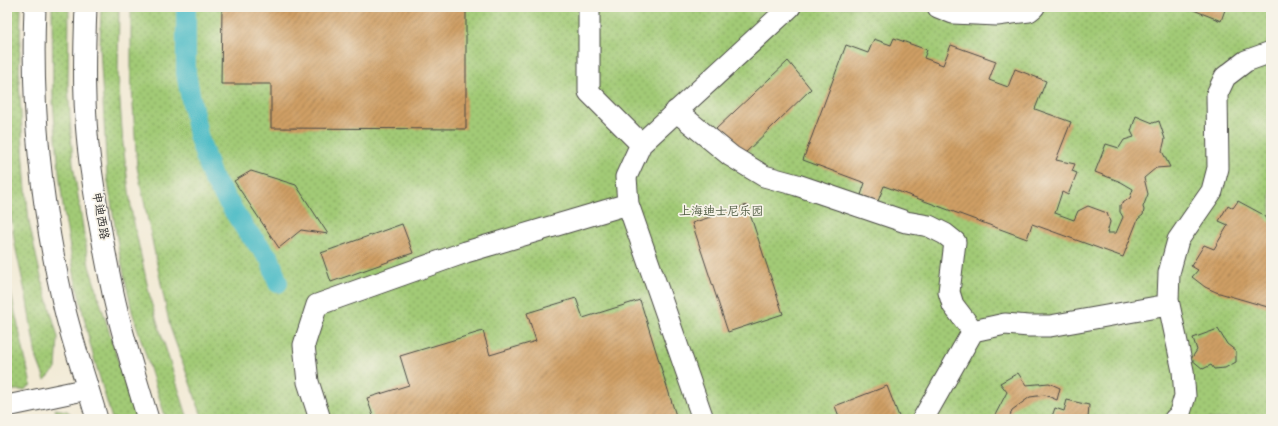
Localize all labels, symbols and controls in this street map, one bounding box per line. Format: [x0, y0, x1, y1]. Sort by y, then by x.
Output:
street label: 申迪西路 [88, 191, 111, 241]
park label: 上海迪士尼乐园 [679, 205, 763, 220]

